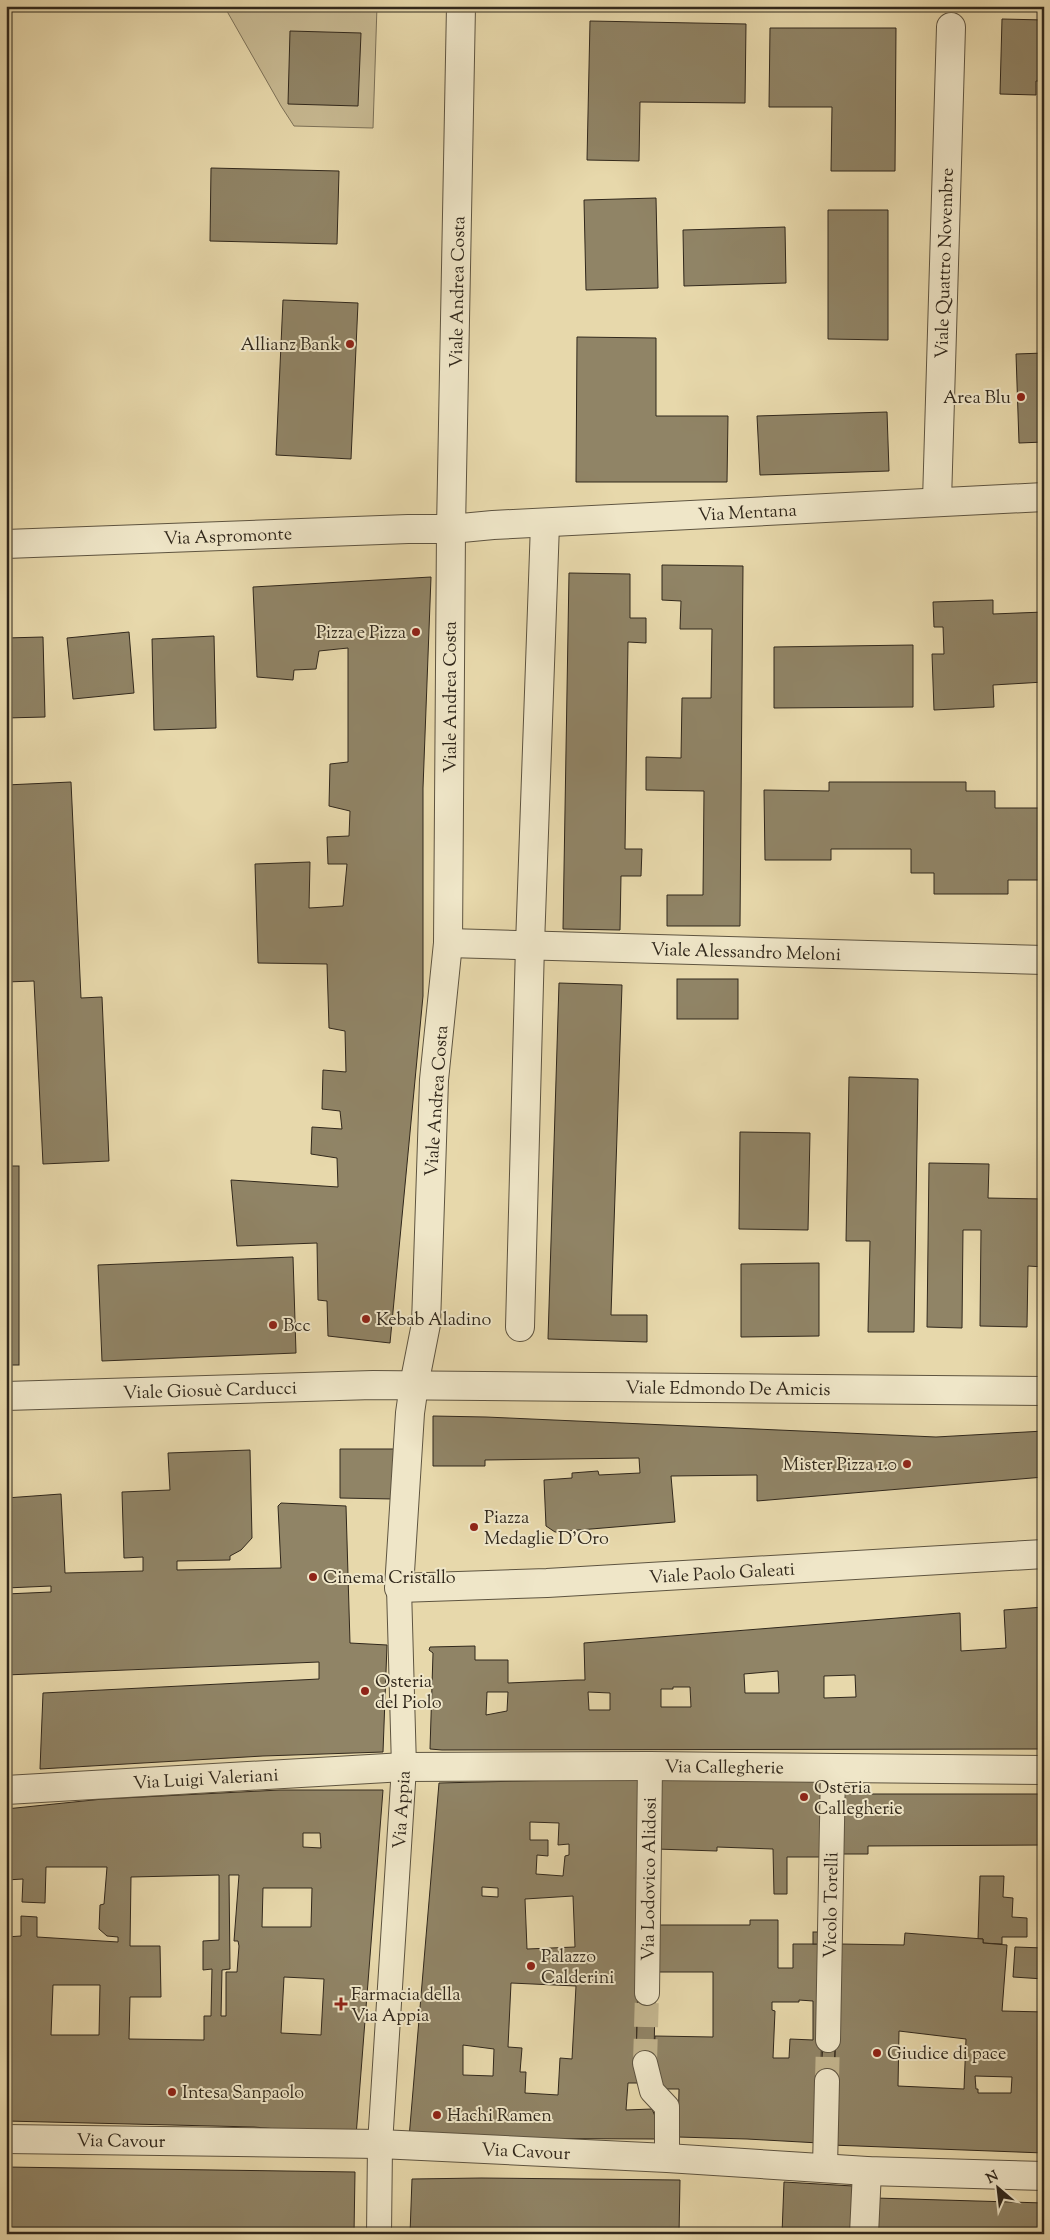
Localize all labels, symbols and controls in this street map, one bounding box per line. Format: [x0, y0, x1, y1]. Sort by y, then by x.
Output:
street label: Viale Quattro Novembre [930, 167, 962, 359]
street label: Viale Andrea Costa [445, 216, 473, 368]
place label: Allianz Bank [241, 333, 340, 359]
marker: Allianz Bank [344, 338, 356, 350]
place label: Area Blu [943, 386, 1011, 412]
marker: Area Blu [1015, 391, 1027, 403]
street label: Via Mentana [697, 499, 798, 530]
street label: Via Aspromonte [163, 522, 293, 553]
place label: Pizza e Pizza [316, 621, 406, 647]
street label: Viale Andrea Costa [439, 621, 465, 773]
marker: Pizza e Pizza [410, 626, 422, 638]
street label: Viale Alessandro Meloni [650, 938, 841, 969]
street label: Viale Andrea Costa [420, 1025, 456, 1178]
place label: Kebab Aladino [376, 1308, 492, 1334]
marker: Kebab Aladino [360, 1313, 372, 1325]
place label: Bcc [283, 1314, 311, 1340]
marker: Bcc [267, 1319, 279, 1331]
street label: Viale Giosuè Carducci [123, 1376, 297, 1407]
street label: Viale Edmondo De Amicis [625, 1376, 831, 1404]
place label: Mister Pizza 1.0 [783, 1453, 897, 1479]
marker: Mister Pizza 1.0 [901, 1458, 913, 1470]
place label: Piazza Medaglie D'Oro [484, 1506, 609, 1553]
marker: Piazza Medaglie D'Oro [468, 1521, 480, 1533]
street label: Viale Paolo Galeati [648, 1558, 796, 1592]
place label: Cinema Cristallo [323, 1566, 456, 1592]
marker: Cinema Cristallo [307, 1571, 319, 1583]
place label: Osteria del Piolo [375, 1670, 442, 1717]
marker: Osteria del Piolo [359, 1685, 371, 1697]
street label: Via Callegherie [665, 1755, 784, 1782]
street label: Via Luigi Valeriani [132, 1763, 279, 1798]
street label: Via Appia [388, 1770, 419, 1850]
place label: Osteria Callegherie [814, 1776, 903, 1823]
marker: Osteria Callegherie [798, 1791, 810, 1803]
street label: Via Lodovico Alidosi [636, 1797, 665, 1961]
street label: Vicolo Torelli [819, 1852, 846, 1958]
place label: Palazzo Calderini [541, 1945, 614, 1992]
marker: Palazzo Calderini [525, 1960, 537, 1972]
place label: Farmacia della Via Appia [351, 1983, 460, 2030]
marker: Farmacia della Via Appia [335, 1998, 347, 2010]
place label: Giudice di pace [887, 2042, 1006, 2068]
marker: Giudice di pace [871, 2047, 883, 2059]
place label: Intesa Sanpaolo [182, 2081, 304, 2107]
marker: Intesa Sanpaolo [166, 2086, 178, 2098]
place label: Hachi Ramen [447, 2104, 552, 2130]
marker: Hachi Ramen [431, 2109, 443, 2121]
street label: Via Cavour [76, 2129, 166, 2156]
street label: Via Cavour [481, 2138, 571, 2168]
north arrow [972, 2162, 1022, 2212]
text: N [983, 2167, 1002, 2190]

